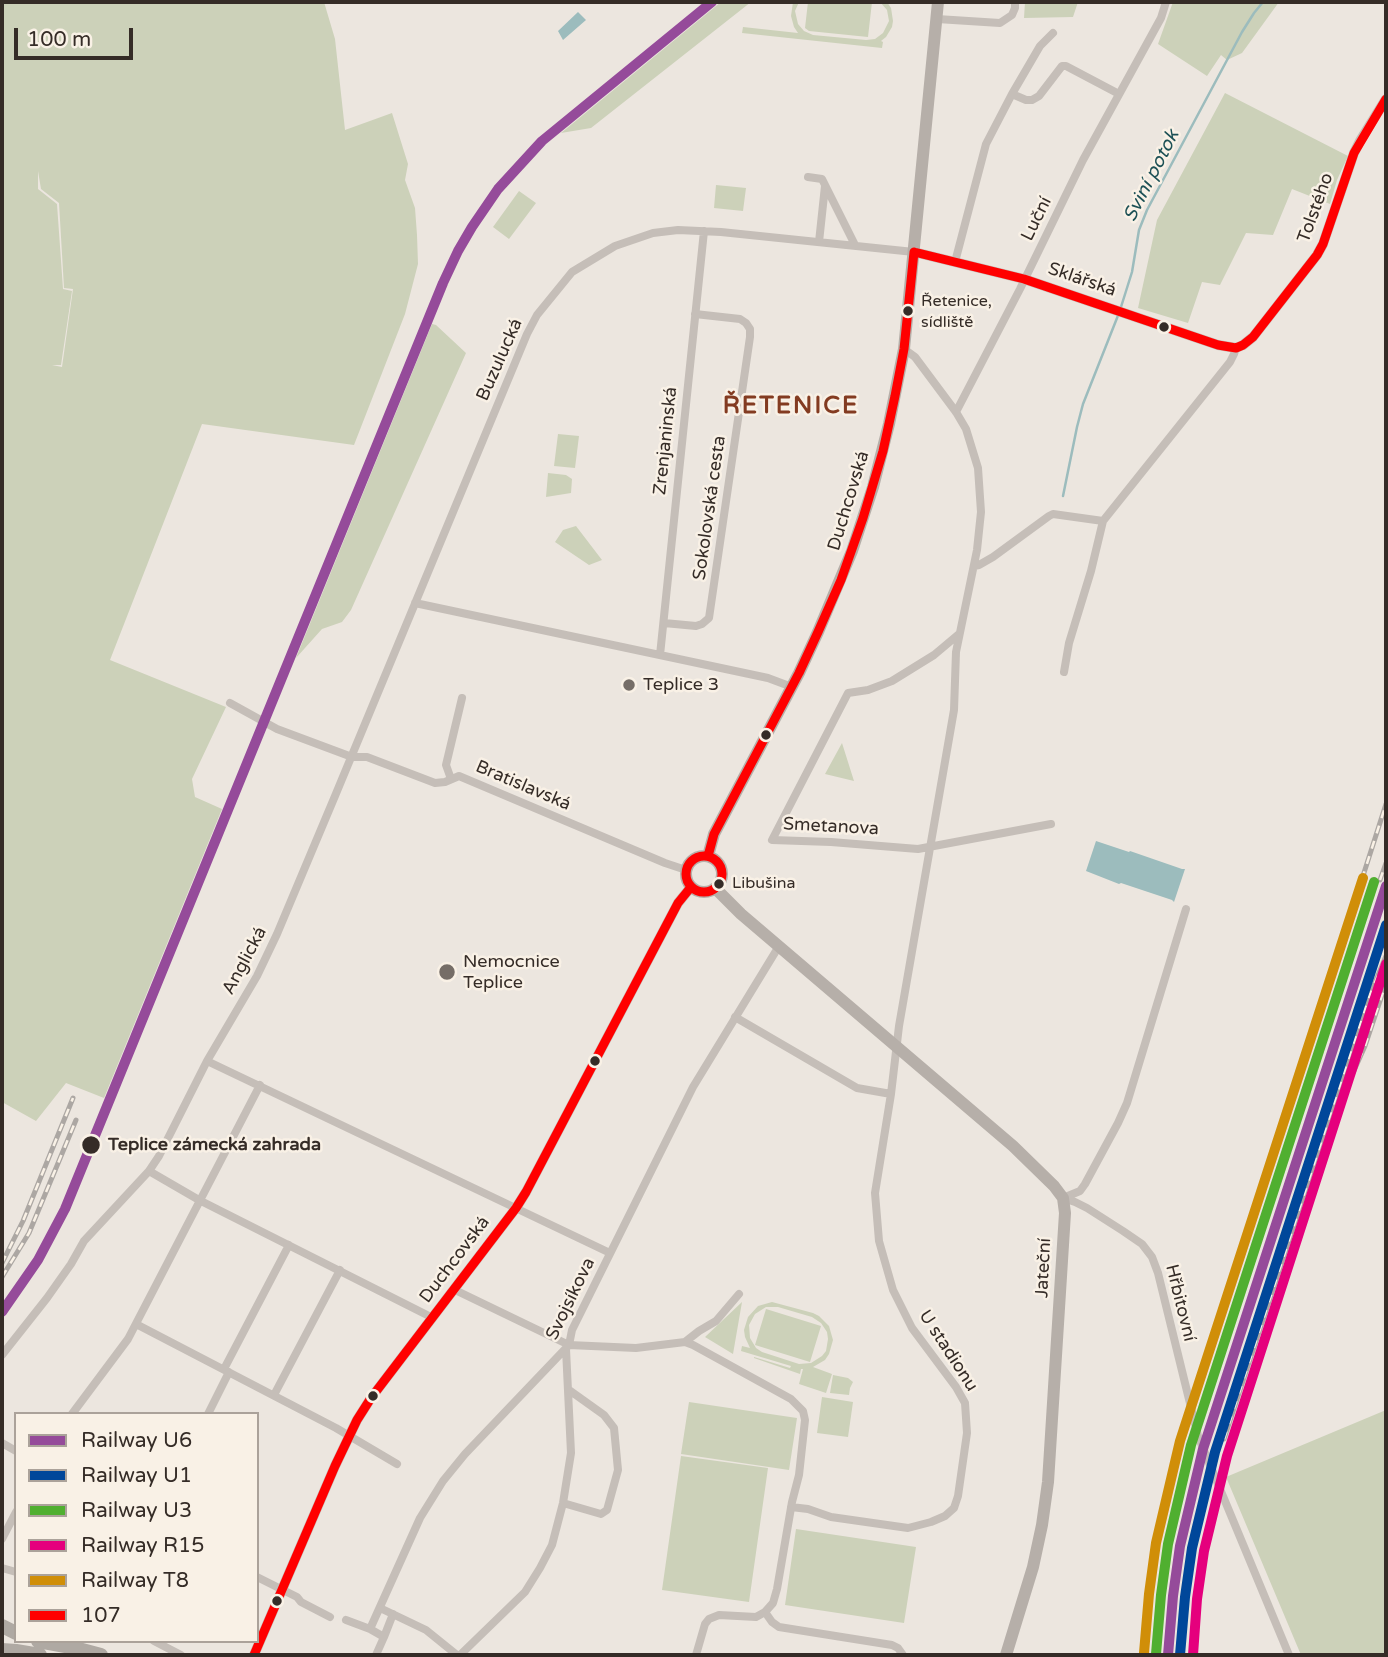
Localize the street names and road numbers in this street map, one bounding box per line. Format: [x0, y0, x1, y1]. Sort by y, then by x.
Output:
street label: Tolstého [1293, 170, 1339, 246]
street label: Luční [1017, 193, 1057, 245]
street label: Sklářská [1045, 258, 1119, 302]
street label: Buzulucká [472, 315, 528, 405]
street label: Zrenjaninská [650, 386, 682, 496]
street label: Sokolovská cesta [689, 434, 731, 582]
street label: Duchcovská [824, 449, 874, 553]
street label: Bratislavská [472, 756, 574, 816]
street label: Smetanova [783, 814, 879, 840]
street label: Anglická [218, 923, 272, 999]
street label: Duchcovská [415, 1212, 495, 1308]
street label: Jateční [1032, 1237, 1056, 1299]
street label: Svojsíkova [542, 1254, 600, 1344]
street label: Hřbitovní [1160, 1262, 1200, 1344]
street label: U stadionu [914, 1306, 982, 1396]

